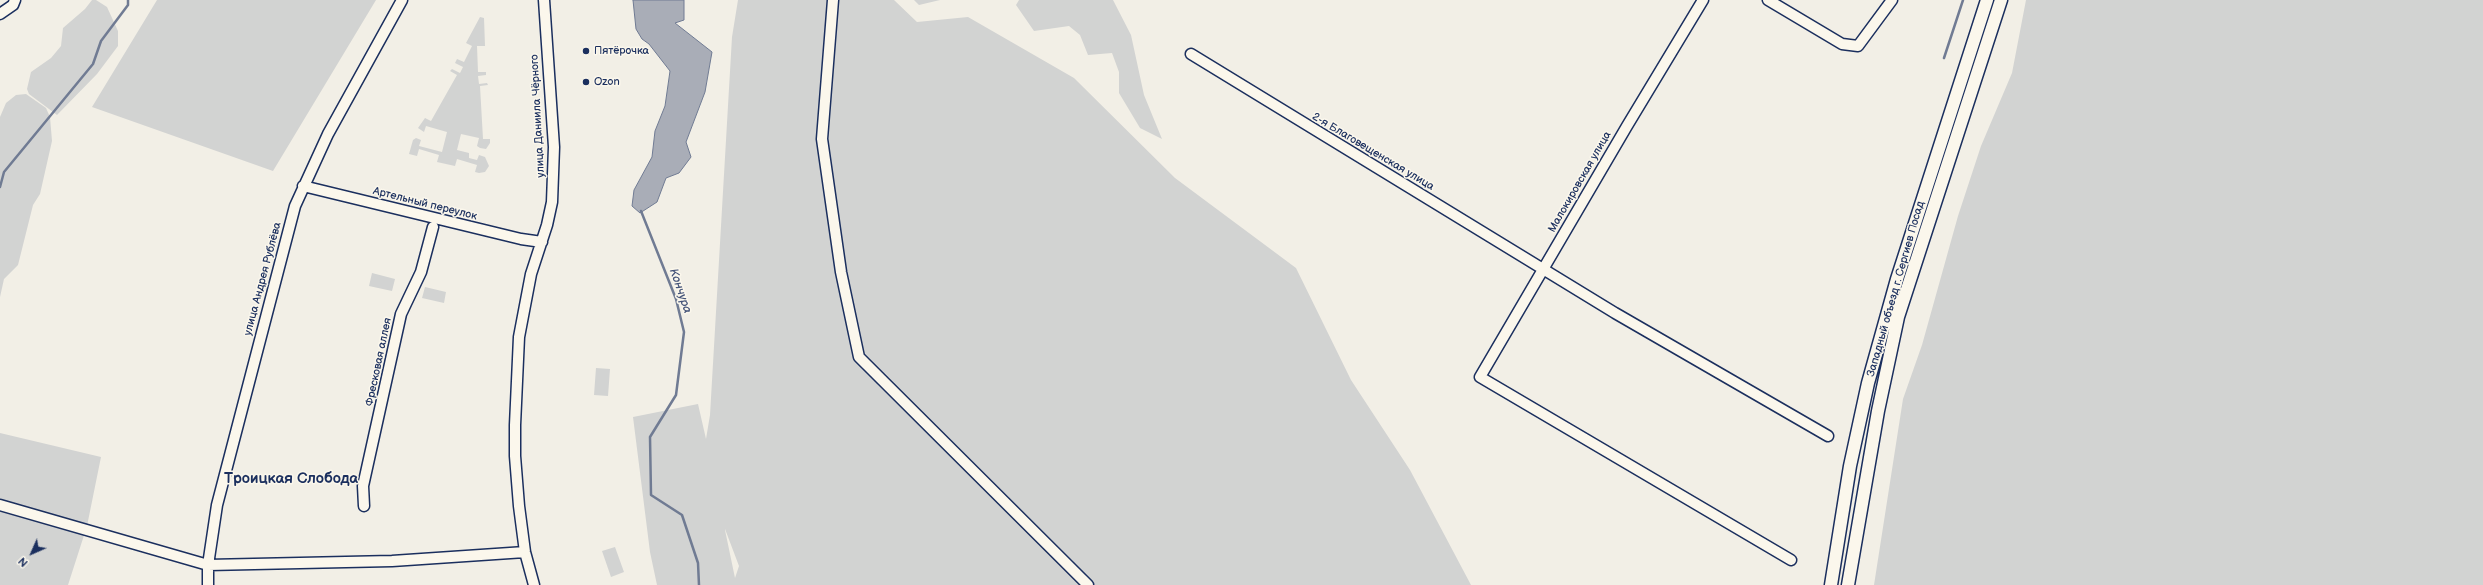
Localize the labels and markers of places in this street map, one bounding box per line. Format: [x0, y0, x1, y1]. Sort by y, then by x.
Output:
place label: Пятёрочка [594, 44, 649, 58]
marker: Пятёрочка [581, 46, 591, 56]
place label: Ozon [594, 75, 620, 89]
marker: Ozon [581, 77, 591, 87]

